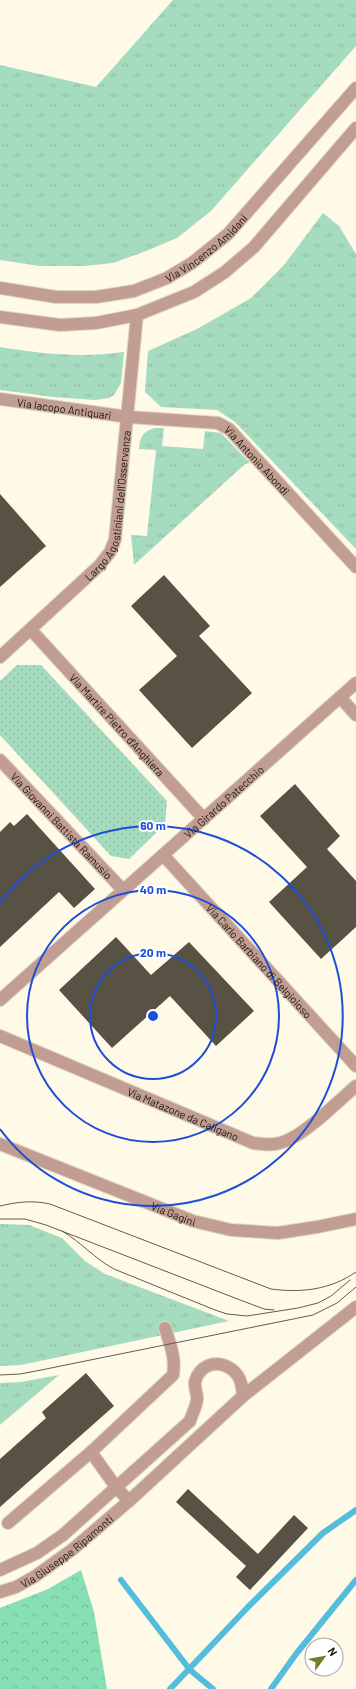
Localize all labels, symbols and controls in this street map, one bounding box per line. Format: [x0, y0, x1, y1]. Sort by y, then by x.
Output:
street label: Via Vincenzo Amidani [162, 211, 249, 284]
street label: Via Iacopo Antiquari [16, 395, 113, 421]
street label: Via Antonio Abondi [222, 422, 293, 498]
street label: Largo Agostiniani dell'Osservanza [81, 430, 132, 583]
street label: Via Martire Pietro d'Anghiera [67, 670, 168, 778]
street label: Via Girardo Patecchio [181, 762, 266, 840]
street label: Via Giovanni Battista Ramusio [8, 769, 115, 881]
text: 60 m [140, 818, 166, 832]
text: 40 m [140, 882, 166, 896]
street label: Via Carlo Barbiano di Belgioioso [204, 901, 315, 1020]
text: 20 m [140, 945, 166, 959]
centre of rings [146, 1009, 160, 1023]
street label: Via Matazone da Caligano [126, 1084, 241, 1143]
street label: Via Gagini [150, 1199, 197, 1228]
street label: Via Giuseppe Ripamonti [18, 1511, 115, 1590]
north arrow [304, 1637, 344, 1677]
text: N [325, 1645, 340, 1658]

